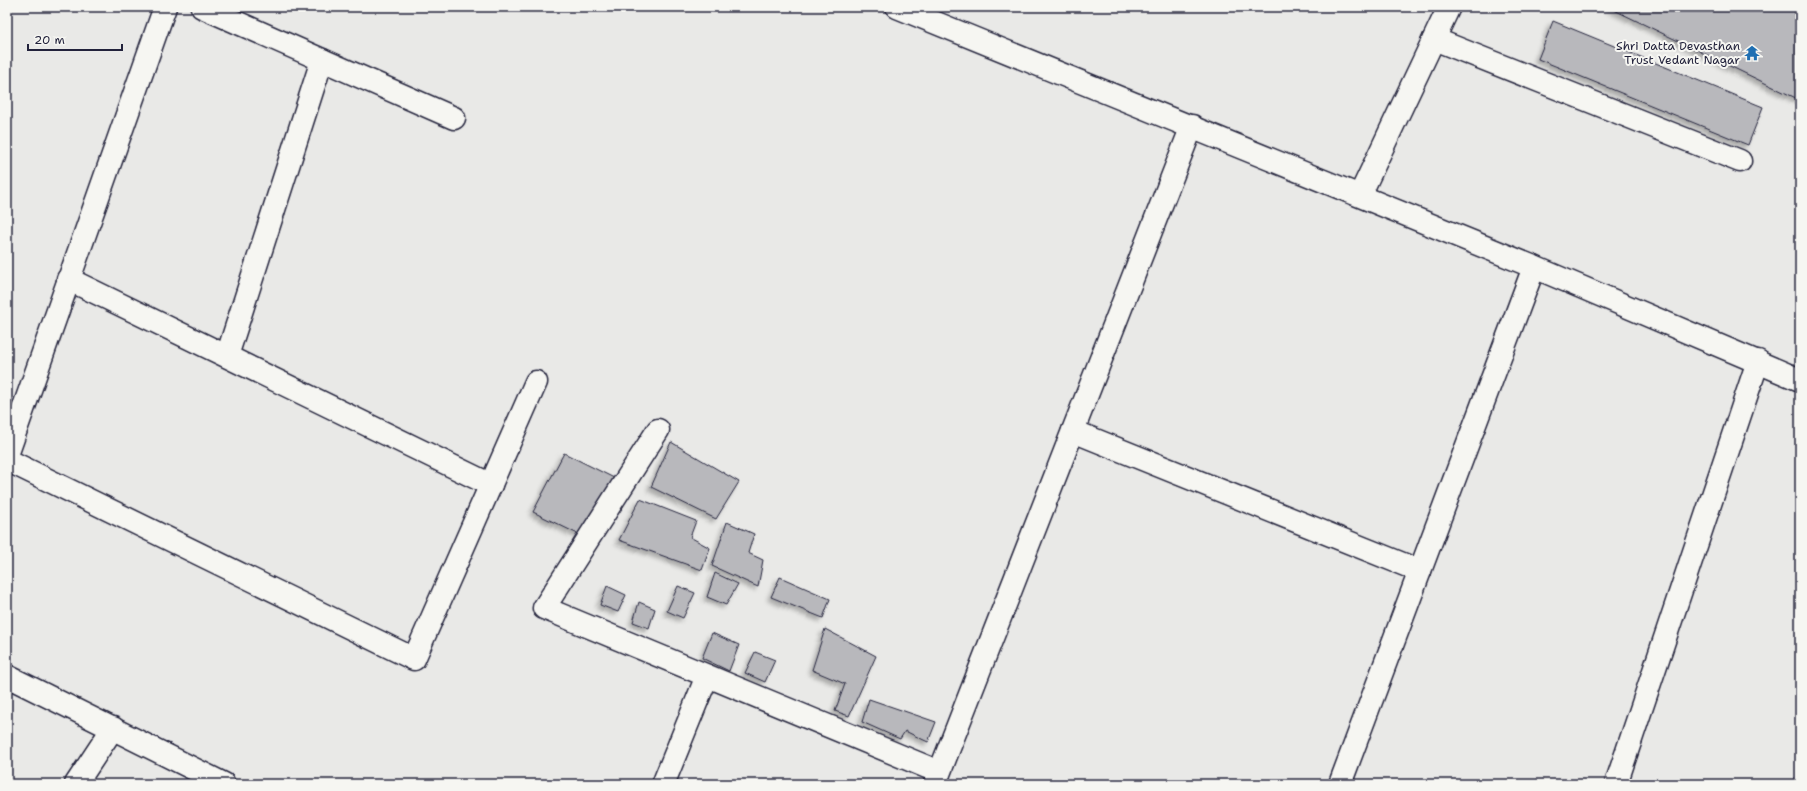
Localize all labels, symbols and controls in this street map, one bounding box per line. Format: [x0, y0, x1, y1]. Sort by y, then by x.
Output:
scale bar [28, 26, 122, 52]
text: 20 m [34, 32, 65, 48]
place label: Shri Datta Devasthan Trust Vedant Nagar [1616, 38, 1740, 68]
temple icon: Shri Datta Devasthan Trust Vedant Nagar [1743, 44, 1761, 62]

